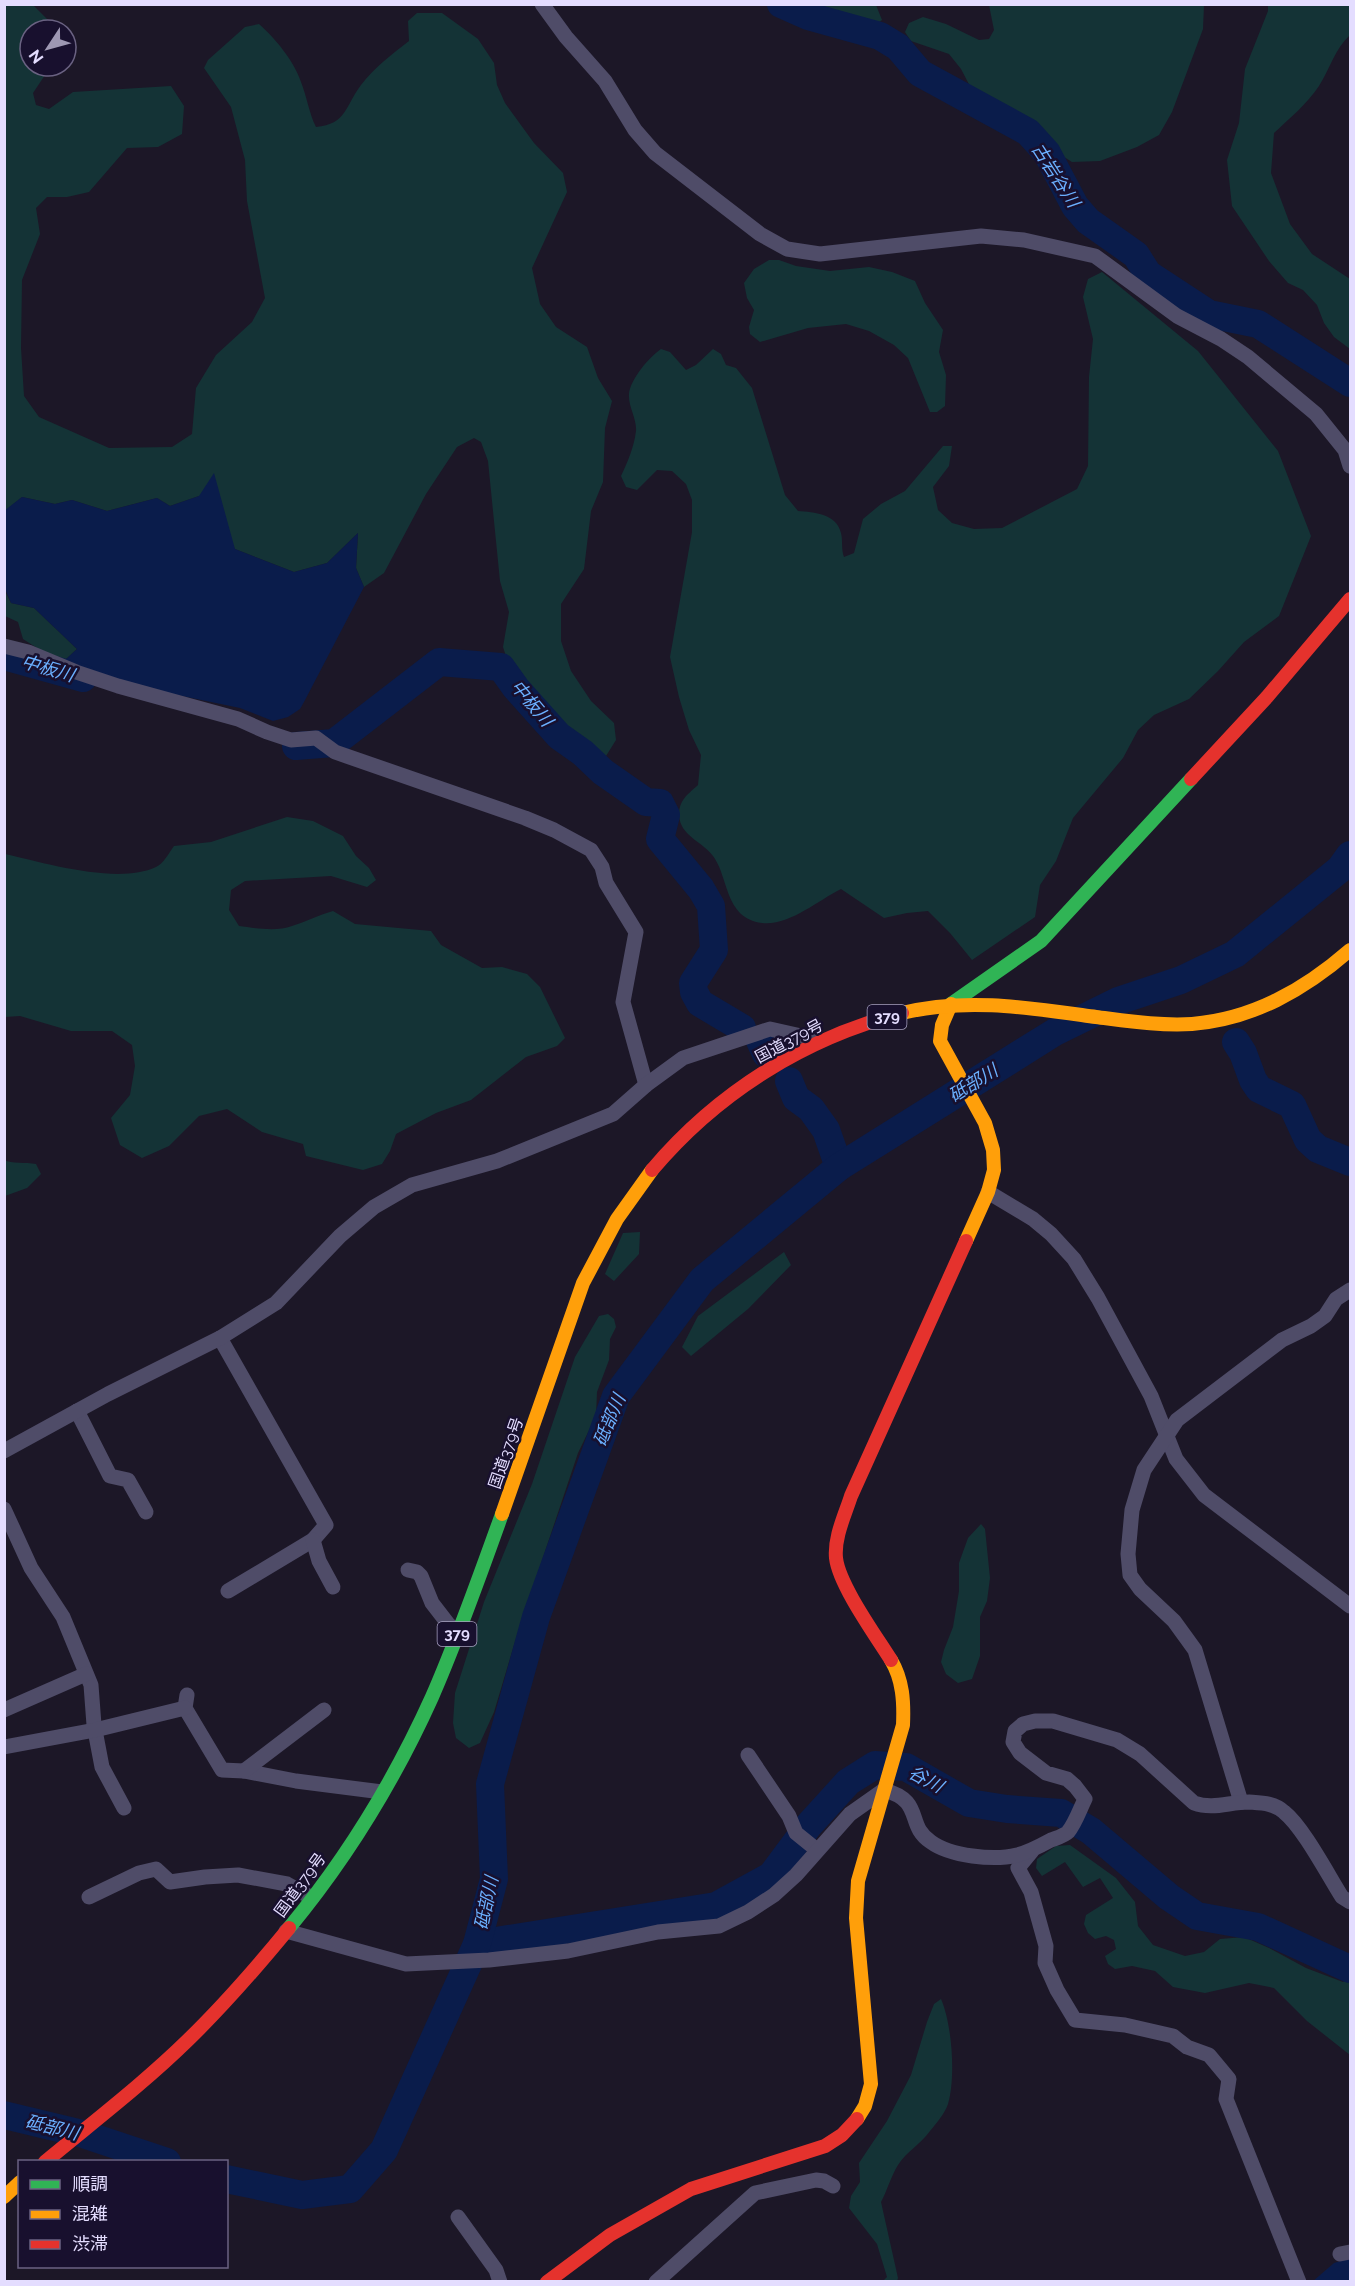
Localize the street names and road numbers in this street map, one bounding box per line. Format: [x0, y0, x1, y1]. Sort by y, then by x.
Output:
road number: 379 [868, 1005, 906, 1029]
street label: 国道379号 [752, 1015, 826, 1067]
street label: 国道379号 [485, 1415, 527, 1491]
road number: 379 [438, 1622, 476, 1646]
street label: 国道379号 [270, 1849, 330, 1921]

